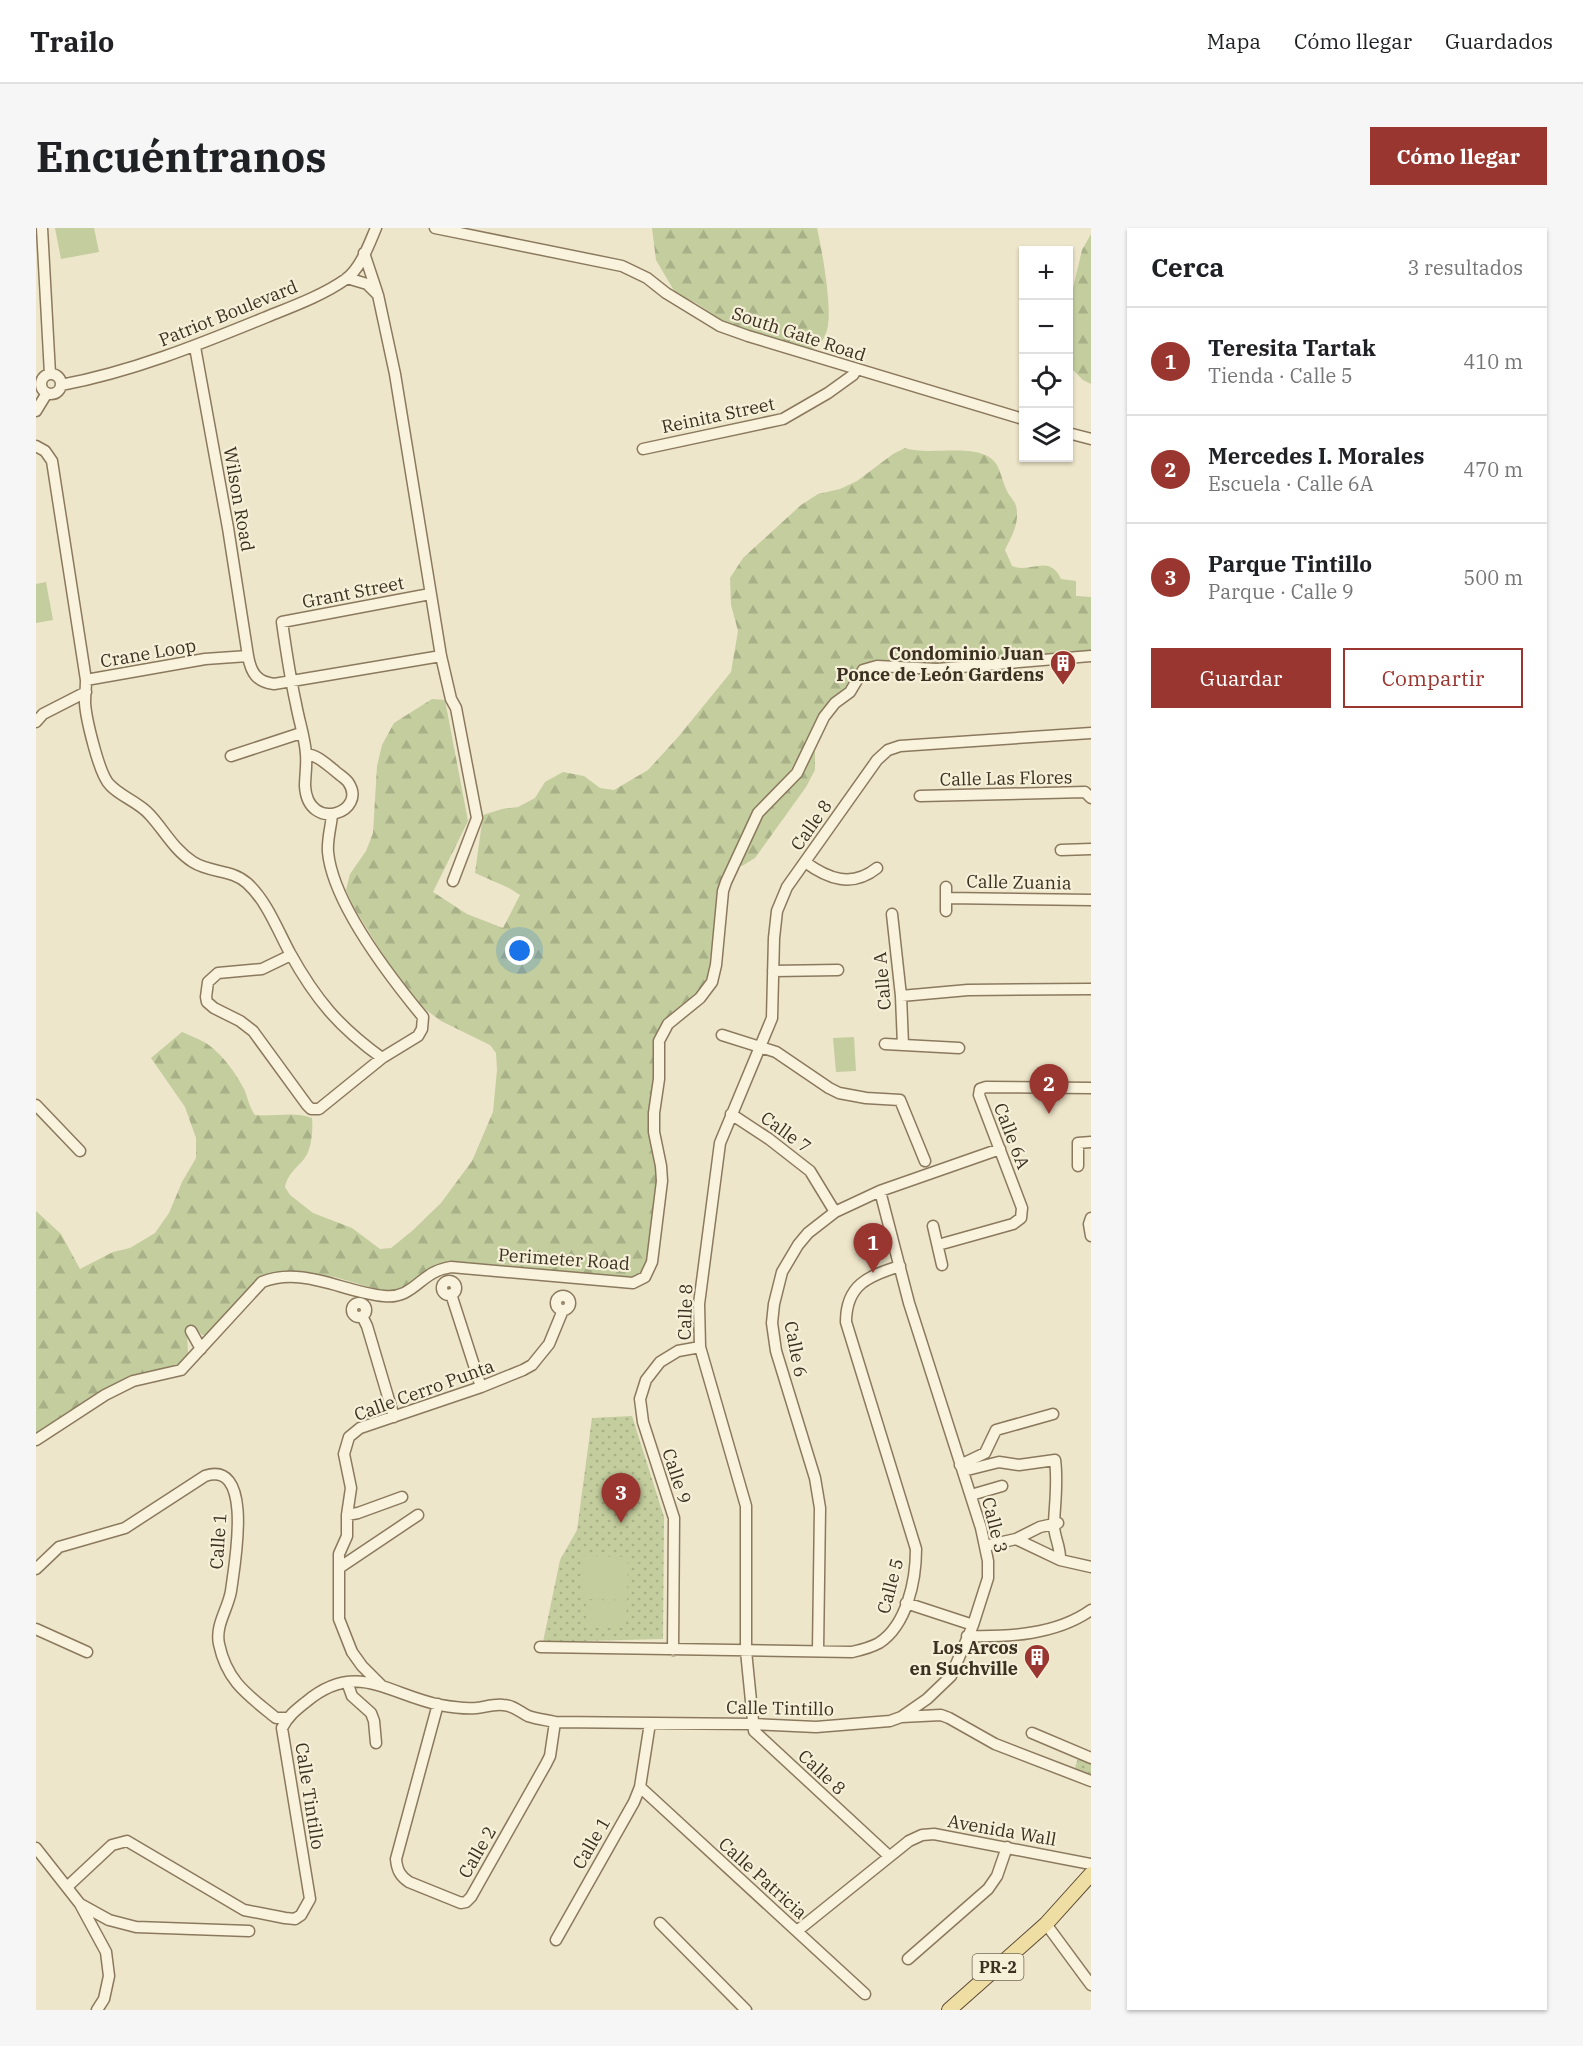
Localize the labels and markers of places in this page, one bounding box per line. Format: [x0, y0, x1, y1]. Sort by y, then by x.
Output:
place label: Condominio Juan Ponce de León Gardens [836, 642, 1044, 686]
building icon: Condominio Juan Ponce de León Gardens [1048, 648, 1078, 686]
pin: 2 [1030, 1064, 1068, 1114]
pin: 1 [854, 1224, 892, 1273]
pin: 3 [602, 1474, 640, 1523]
place label: Los Arcos en Suchville [910, 1636, 1018, 1680]
building icon: Los Arcos en Suchville [1022, 1642, 1052, 1680]

